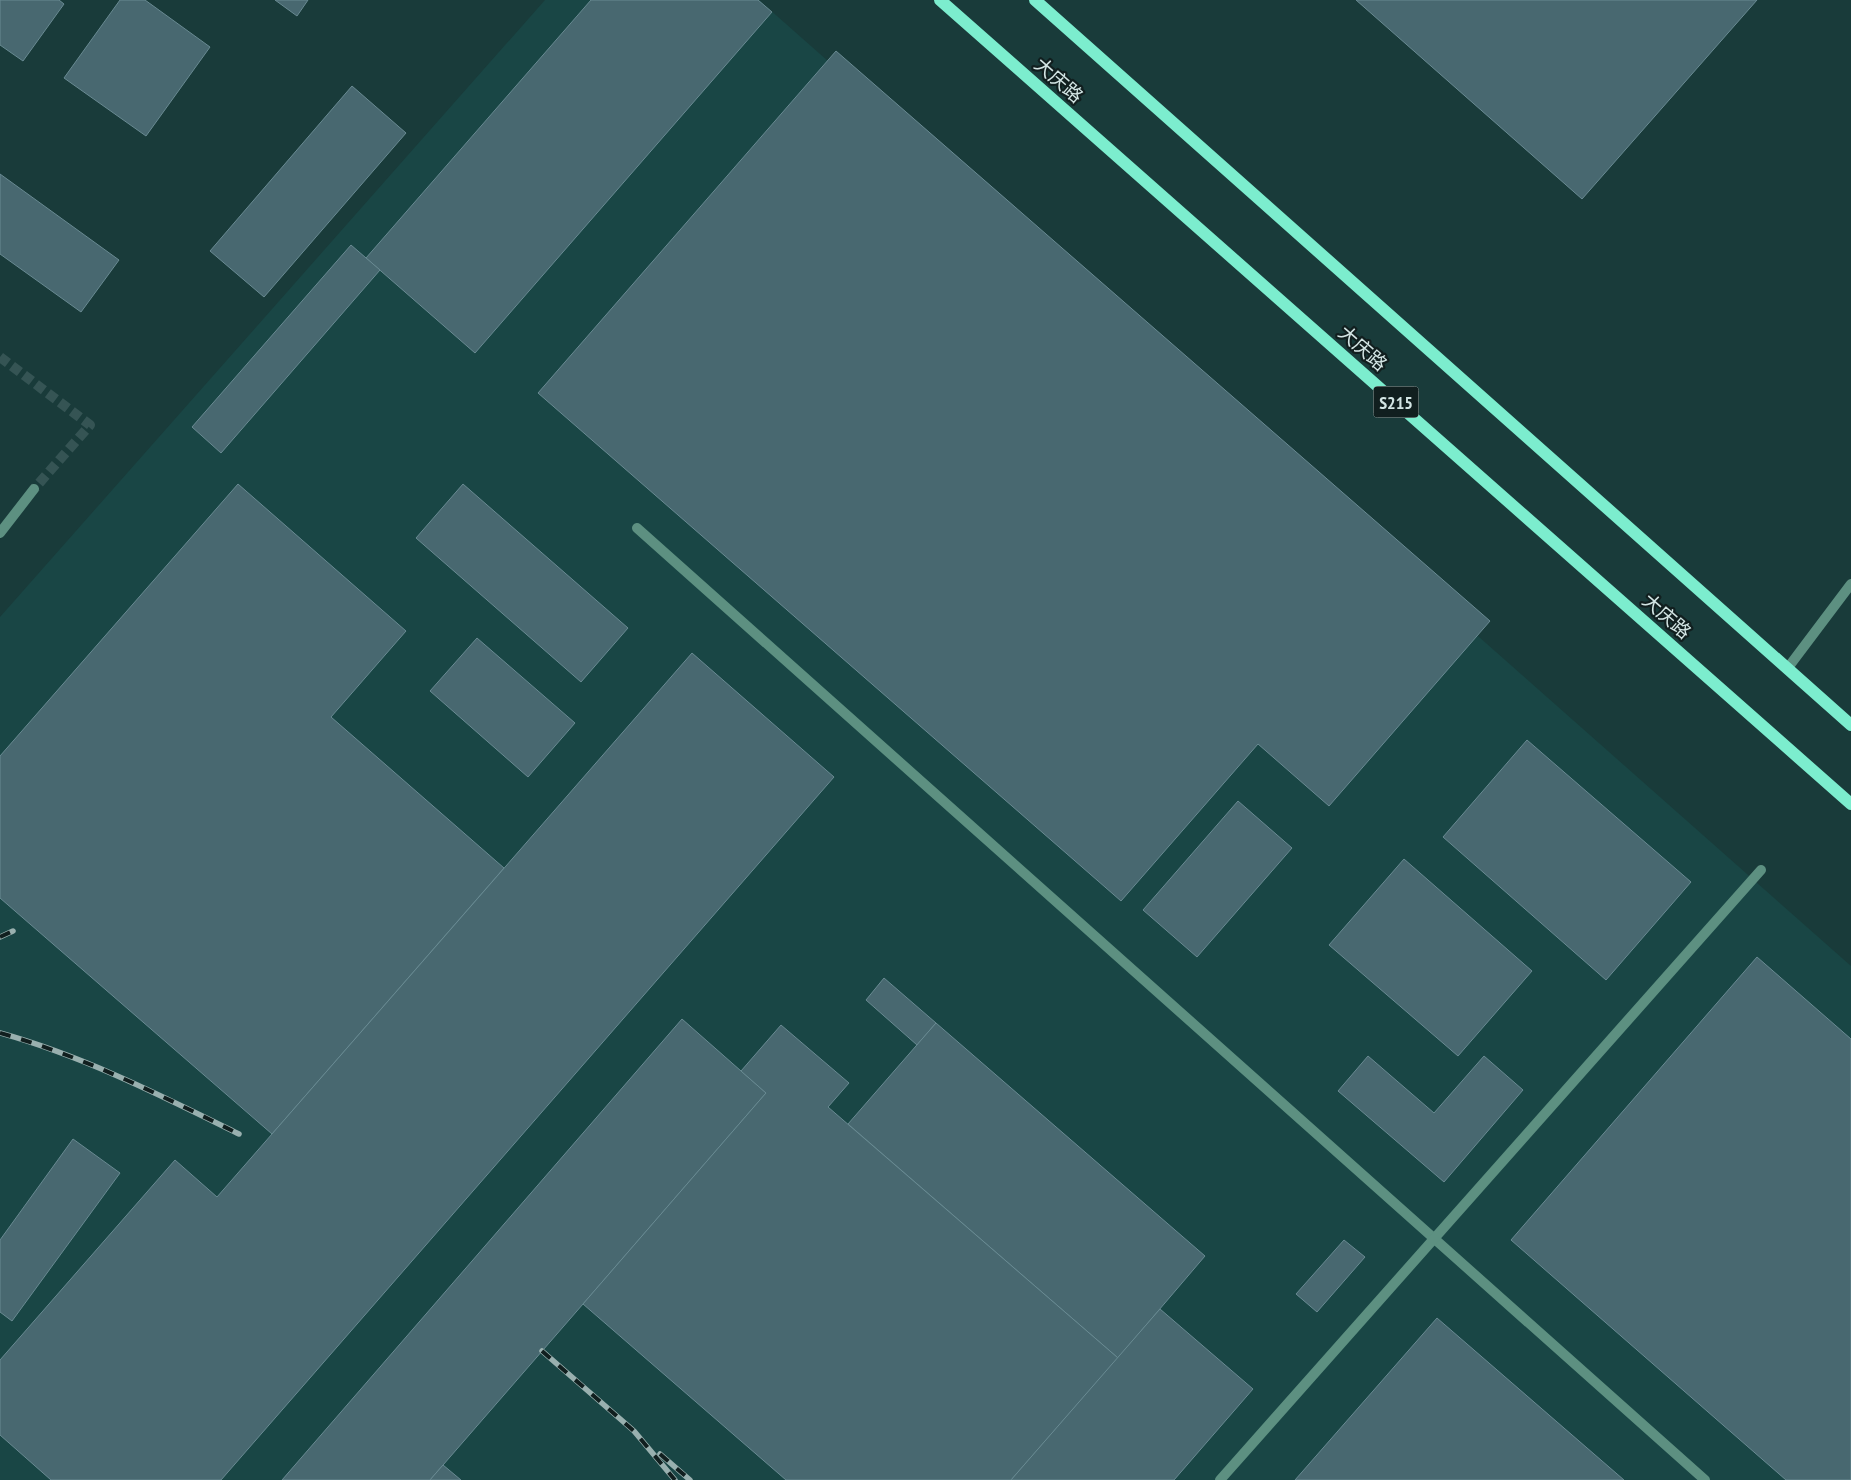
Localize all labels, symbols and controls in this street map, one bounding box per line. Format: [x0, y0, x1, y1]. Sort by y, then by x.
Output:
street label: 大庆路 [1030, 52, 1088, 108]
street label: 大庆路 [1334, 320, 1392, 376]
road number: S215 [1374, 387, 1418, 418]
street label: 大庆路 [1638, 588, 1696, 644]

